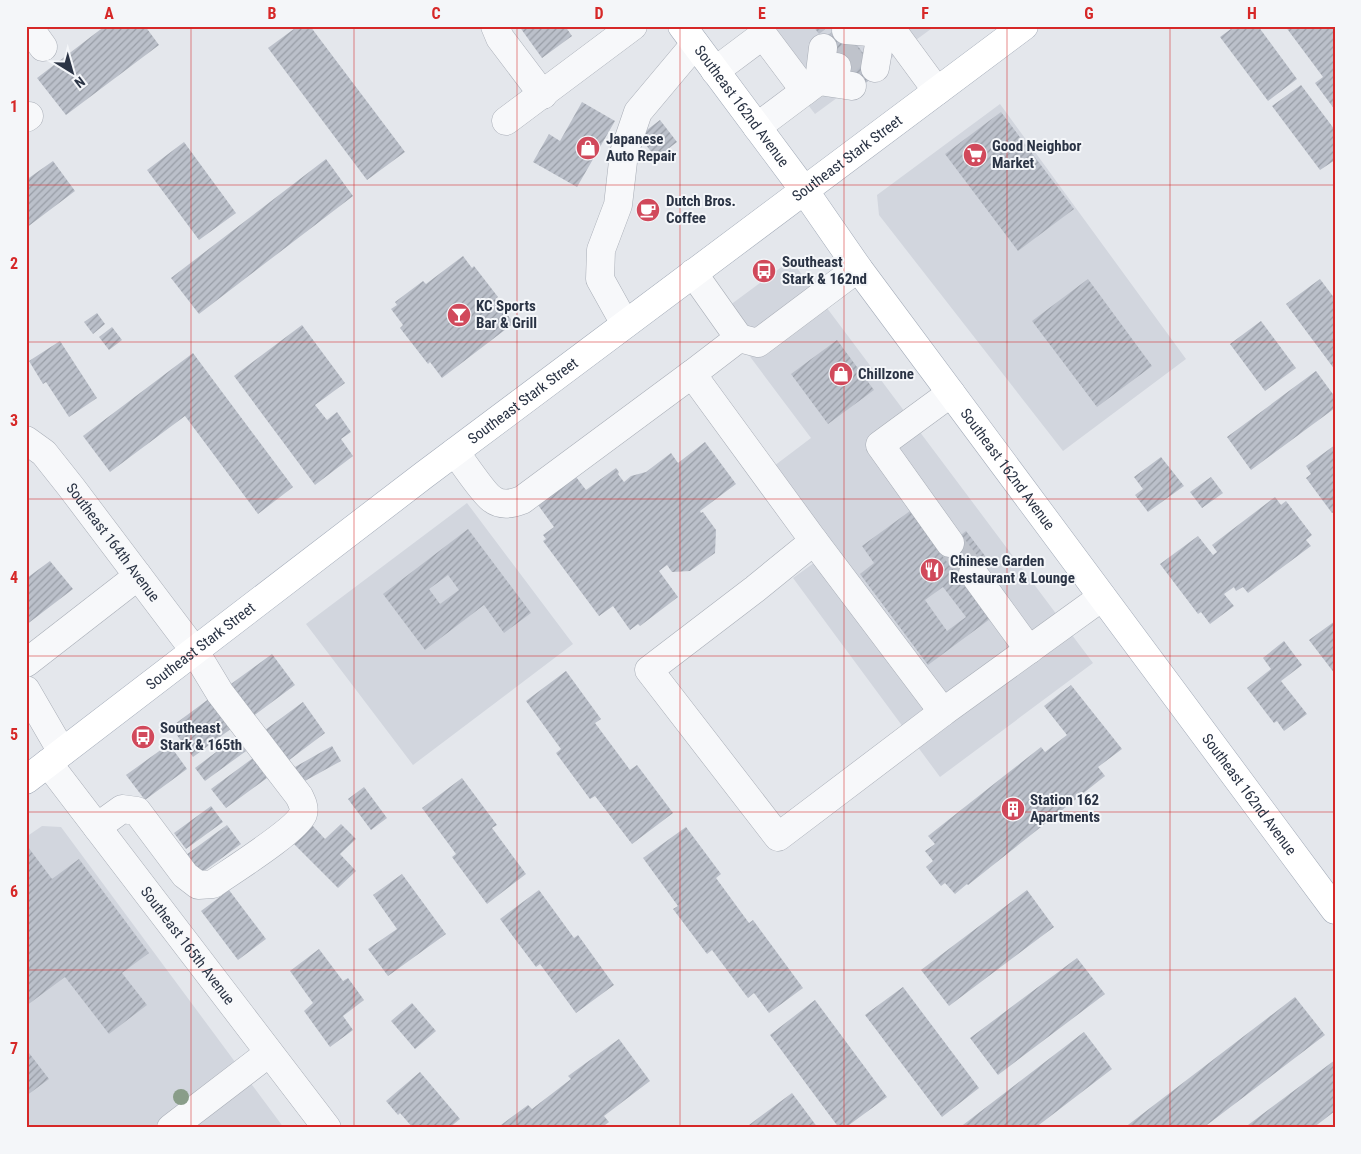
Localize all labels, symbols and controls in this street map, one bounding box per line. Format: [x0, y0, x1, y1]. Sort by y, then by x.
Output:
text: A [104, 4, 114, 23]
text: B [268, 4, 277, 23]
text: C [431, 4, 441, 23]
text: D [594, 4, 604, 23]
text: E [758, 4, 766, 23]
text: F [921, 4, 929, 23]
text: G [1084, 4, 1094, 23]
text: H [1247, 4, 1257, 23]
street label: Southeast 162nd Avenue [691, 42, 793, 171]
north arrow [48, 48, 98, 98]
text: N [72, 73, 88, 91]
text: 1 [10, 97, 18, 116]
street label: Southeast Stark Street [789, 111, 906, 205]
place label: Japanese Auto Repair [606, 130, 676, 165]
shop icon: Japanese Auto Repair [575, 135, 601, 161]
place label: Good Neighbor Market [992, 137, 1082, 172]
supermarket icon: Good Neighbor Market [962, 142, 988, 168]
place label: Dutch Bros. Coffee [666, 192, 736, 227]
cafe icon: Dutch Bros. Coffee [635, 197, 661, 223]
place label: Southeast Stark & 162nd [782, 253, 867, 288]
text: 2 [10, 254, 18, 273]
bus stop icon: Southeast Stark & 162nd [751, 258, 777, 284]
place label: KC Sports Bar & Grill [476, 297, 537, 332]
bar icon: KC Sports Bar & Grill [446, 302, 472, 328]
street label: Southeast Stark Street [464, 354, 581, 448]
shop icon: Chillzone [828, 361, 854, 387]
place label: Chillzone [858, 365, 914, 383]
street label: Southeast 162nd Avenue [957, 405, 1059, 534]
text: 3 [10, 411, 18, 430]
street label: Southeast 164th Avenue [62, 480, 163, 605]
place label: Chinese Garden Restaurant & Lounge [950, 552, 1075, 587]
restaurant icon: Chinese Garden Restaurant & Lounge [919, 557, 945, 583]
text: 4 [10, 568, 18, 587]
street label: Southeast Stark Street [143, 599, 259, 694]
place label: Southeast Stark & 165th [160, 719, 242, 754]
bus stop icon: Southeast Stark & 165th [130, 724, 156, 750]
text: 5 [10, 725, 18, 744]
street label: Southeast 162nd Avenue [1198, 730, 1300, 859]
place label: Station 162 Apartments [1030, 791, 1100, 826]
building icon: Station 162 Apartments [1000, 796, 1026, 822]
text: 6 [10, 882, 18, 901]
street label: Southeast 165th Avenue [137, 883, 239, 1008]
text: 7 [10, 1039, 18, 1058]

